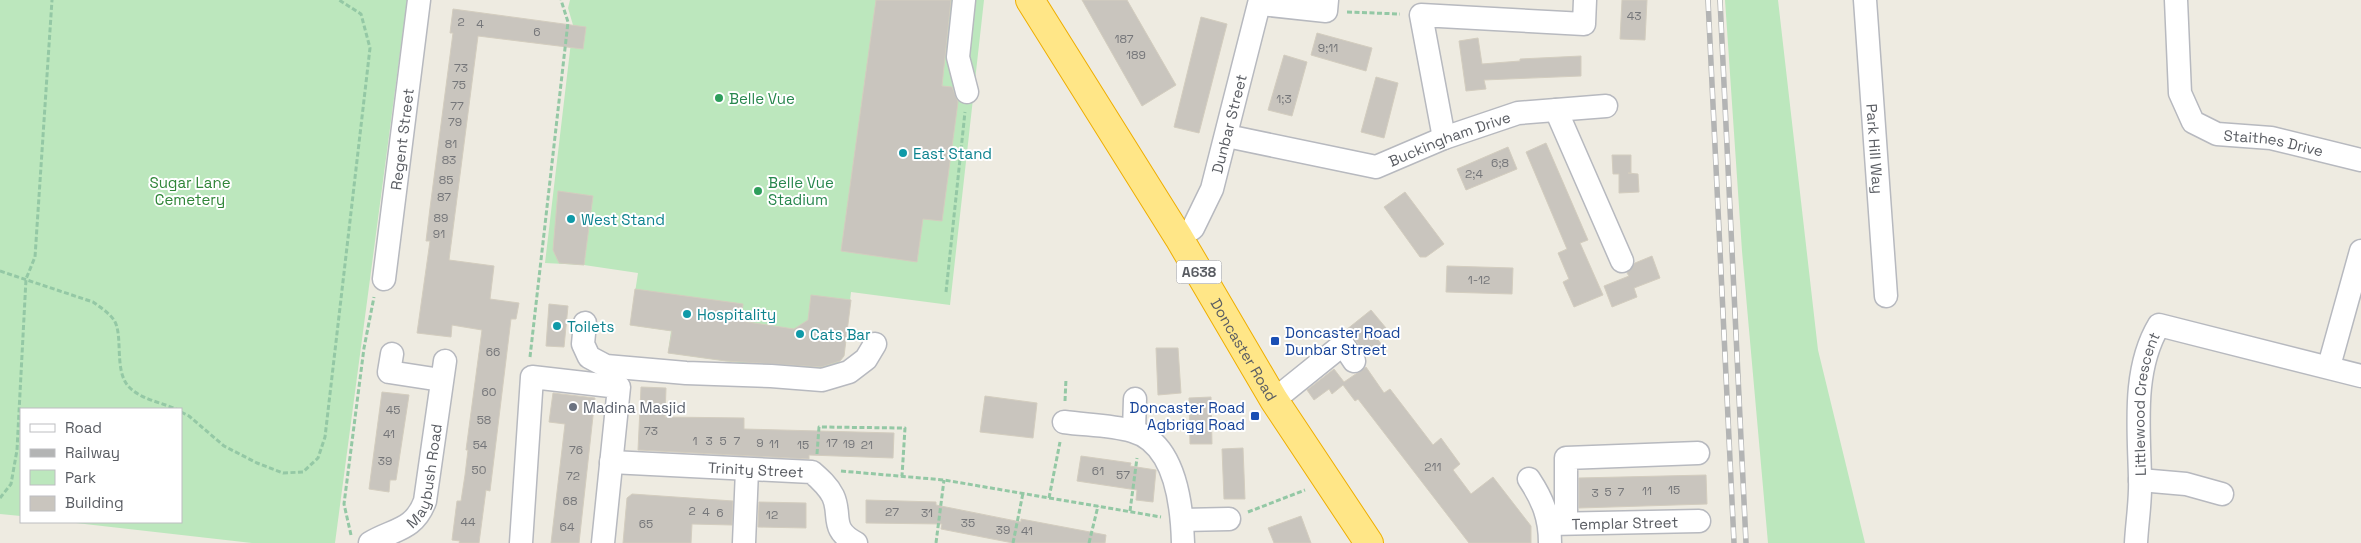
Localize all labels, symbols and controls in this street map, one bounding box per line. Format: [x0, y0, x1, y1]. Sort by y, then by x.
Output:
house number: 43 [1627, 8, 1641, 24]
house number: 2 [457, 14, 465, 30]
house number: 4 [476, 16, 484, 32]
house number: 6 [533, 24, 541, 40]
house number: 187 [1114, 31, 1134, 47]
house number: 9;11 [1318, 40, 1338, 56]
house number: 189 [1126, 47, 1146, 63]
house number: 73 [454, 60, 468, 76]
street label: Dunbar Street [1207, 72, 1250, 175]
house number: 75 [452, 77, 466, 93]
street label: Regent Street [386, 87, 417, 191]
place label: Belle Vue [729, 89, 795, 108]
house number: 1;3 [1276, 91, 1292, 107]
marker: Belle Vue [713, 92, 725, 104]
house number: 77 [450, 98, 464, 114]
street label: Park Hill Way [1863, 103, 1888, 194]
street label: Buckingham Drive [1385, 107, 1513, 170]
house number: 79 [448, 114, 462, 130]
street label: Staithes Drive [2223, 125, 2326, 160]
house number: 81 [445, 136, 457, 152]
place label: East Stand [913, 144, 992, 163]
marker: East Stand [897, 147, 909, 159]
house number: 83 [442, 152, 456, 168]
house number: 6;8 [1491, 155, 1509, 171]
house number: 2;4 [1465, 166, 1483, 182]
house number: 85 [439, 172, 453, 188]
park label: Sugar Lane Cemetery [149, 173, 231, 209]
place label: Belle Vue Stadium [768, 173, 834, 209]
marker: Belle Vue Stadium [752, 185, 764, 197]
house number: 87 [437, 189, 451, 205]
house number: 89 [434, 210, 448, 226]
place label: West Stand [581, 210, 665, 229]
marker: West Stand [565, 213, 577, 225]
house number: 91 [433, 226, 445, 242]
road number: A638 [1176, 260, 1222, 284]
house number: 1-12 [1468, 272, 1490, 288]
street label: Doncaster Road [1207, 295, 1282, 404]
place label: Hospitality [697, 305, 776, 324]
marker: Hospitality [681, 308, 693, 320]
place label: Toilets [567, 317, 614, 336]
marker: Toilets [551, 320, 563, 332]
place label: Doncaster Road Dunbar Street [1285, 323, 1401, 359]
place label: Cats Bar [810, 325, 871, 344]
marker: Cats Bar [794, 328, 806, 340]
street label: Littlewood Crescent [2129, 329, 2163, 476]
marker: Doncaster Road Dunbar Street [1269, 335, 1281, 347]
house number: 66 [486, 344, 500, 360]
house number: 60 [481, 384, 497, 400]
place label: Madina Masjid [583, 398, 686, 417]
place label: Doncaster Road Agbrigg Road [1129, 398, 1245, 434]
marker: Madina Masjid [567, 401, 579, 413]
house number: 45 [386, 402, 400, 418]
legend [20, 408, 182, 523]
marker: Doncaster Road Agbrigg Road [1249, 410, 1261, 422]
house number: 58 [477, 412, 491, 428]
text: Road [65, 418, 102, 437]
street label: Maybush Road [402, 423, 445, 532]
house number: 73 [644, 423, 658, 439]
house number: 41 [383, 426, 395, 442]
house number: 1 [692, 433, 698, 449]
house number: 3 [705, 433, 713, 449]
house number: 5 [719, 433, 727, 449]
house number: 7 [734, 433, 741, 449]
house number: 9 [756, 435, 764, 451]
house number: 17 [826, 435, 838, 451]
house number: 11 [769, 436, 779, 452]
house number: 19 [843, 436, 855, 452]
house number: 54 [473, 437, 488, 453]
house number: 15 [797, 437, 809, 453]
house number: 21 [861, 437, 873, 453]
house number: 76 [569, 442, 583, 458]
text: Railway [65, 443, 120, 462]
house number: 39 [378, 453, 392, 469]
street label: Trinity Street [708, 457, 804, 481]
house number: 211 [1424, 459, 1442, 475]
house number: 50 [472, 462, 486, 478]
house number: 61 [1092, 463, 1104, 479]
house number: 57 [1116, 467, 1130, 483]
text: Park [65, 468, 96, 487]
house number: 72 [566, 468, 580, 484]
house number: 15 [1668, 482, 1680, 498]
house number: 11 [1642, 483, 1652, 499]
house number: 5 [1604, 484, 1612, 500]
house number: 7 [1618, 484, 1625, 500]
house number: 3 [1591, 485, 1599, 501]
text: Building [65, 493, 124, 512]
house number: 68 [563, 493, 577, 509]
house number: 2 [688, 503, 696, 519]
house number: 4 [702, 504, 710, 520]
house number: 27 [885, 504, 899, 520]
house number: 6 [716, 505, 724, 521]
house number: 31 [921, 505, 933, 521]
house number: 12 [766, 507, 778, 523]
street label: Templar Street [1572, 512, 1679, 533]
house number: 44 [460, 514, 476, 530]
house number: 35 [961, 515, 975, 531]
house number: 65 [639, 516, 653, 532]
house number: 64 [560, 519, 575, 535]
house number: 39 [996, 522, 1010, 538]
house number: 41 [1021, 523, 1033, 539]

